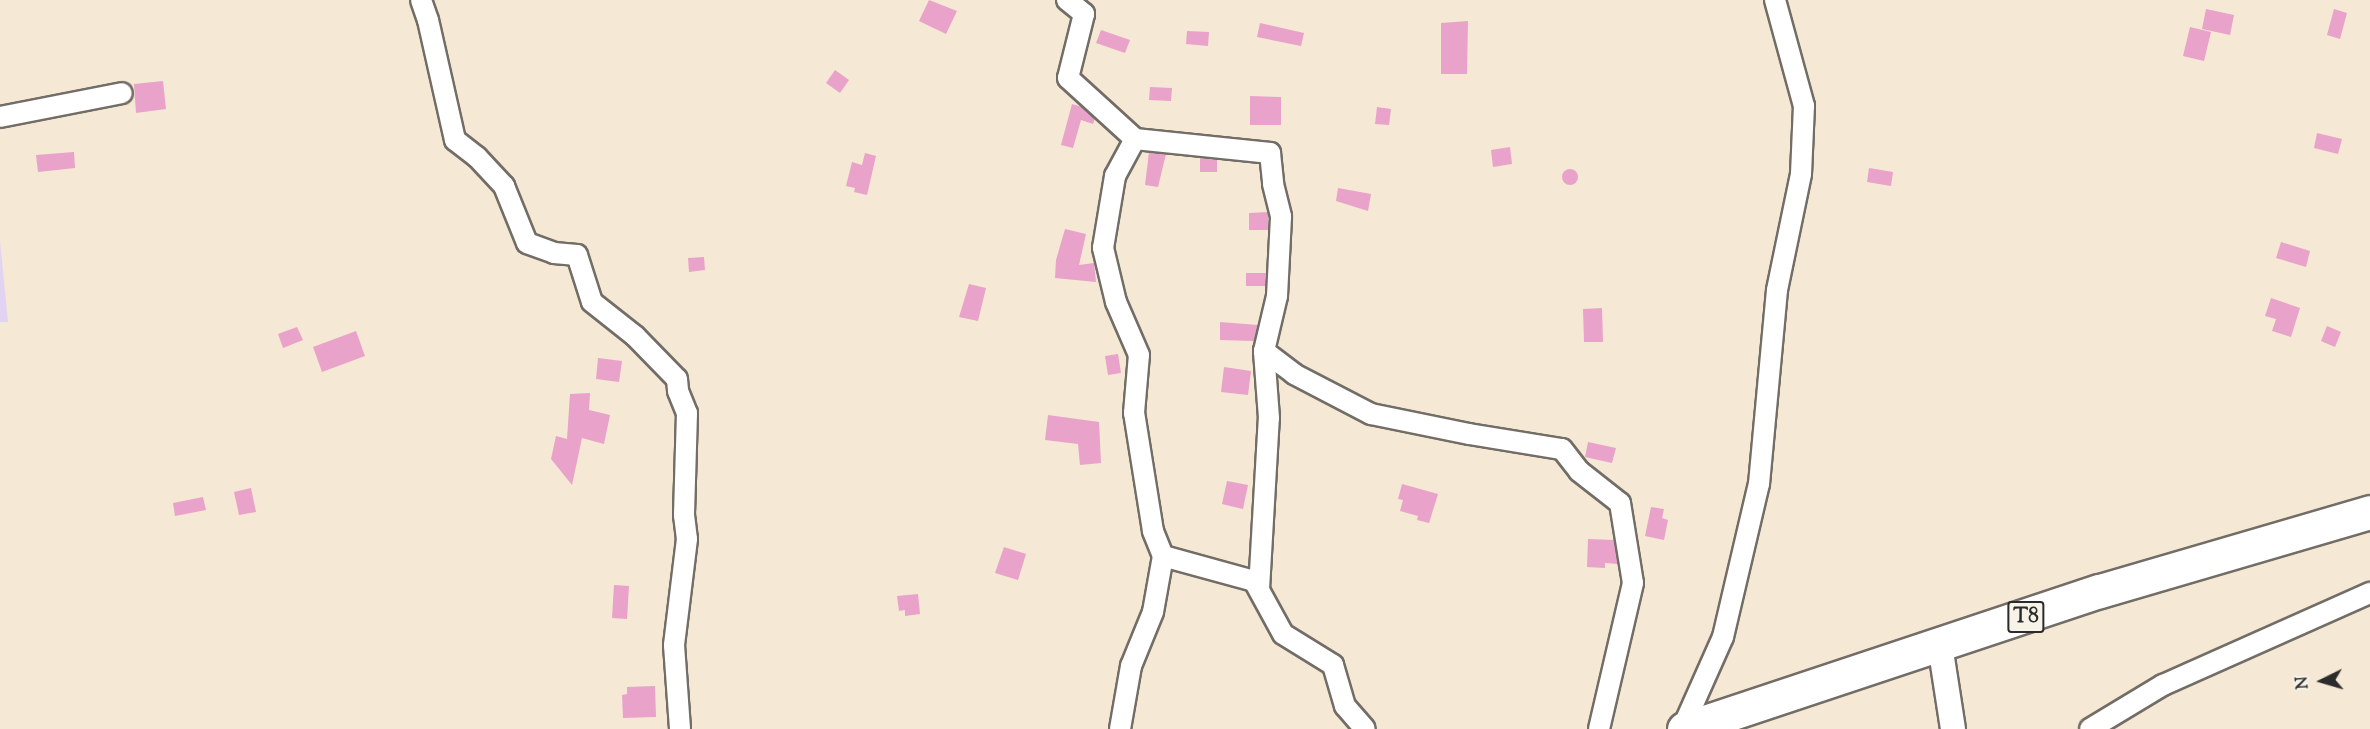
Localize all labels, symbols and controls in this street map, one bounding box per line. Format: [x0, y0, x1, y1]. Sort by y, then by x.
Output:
road number: T8 [2006, 599, 2046, 635]
north arrow [2292, 651, 2352, 711]
text: N [2292, 675, 2316, 690]

